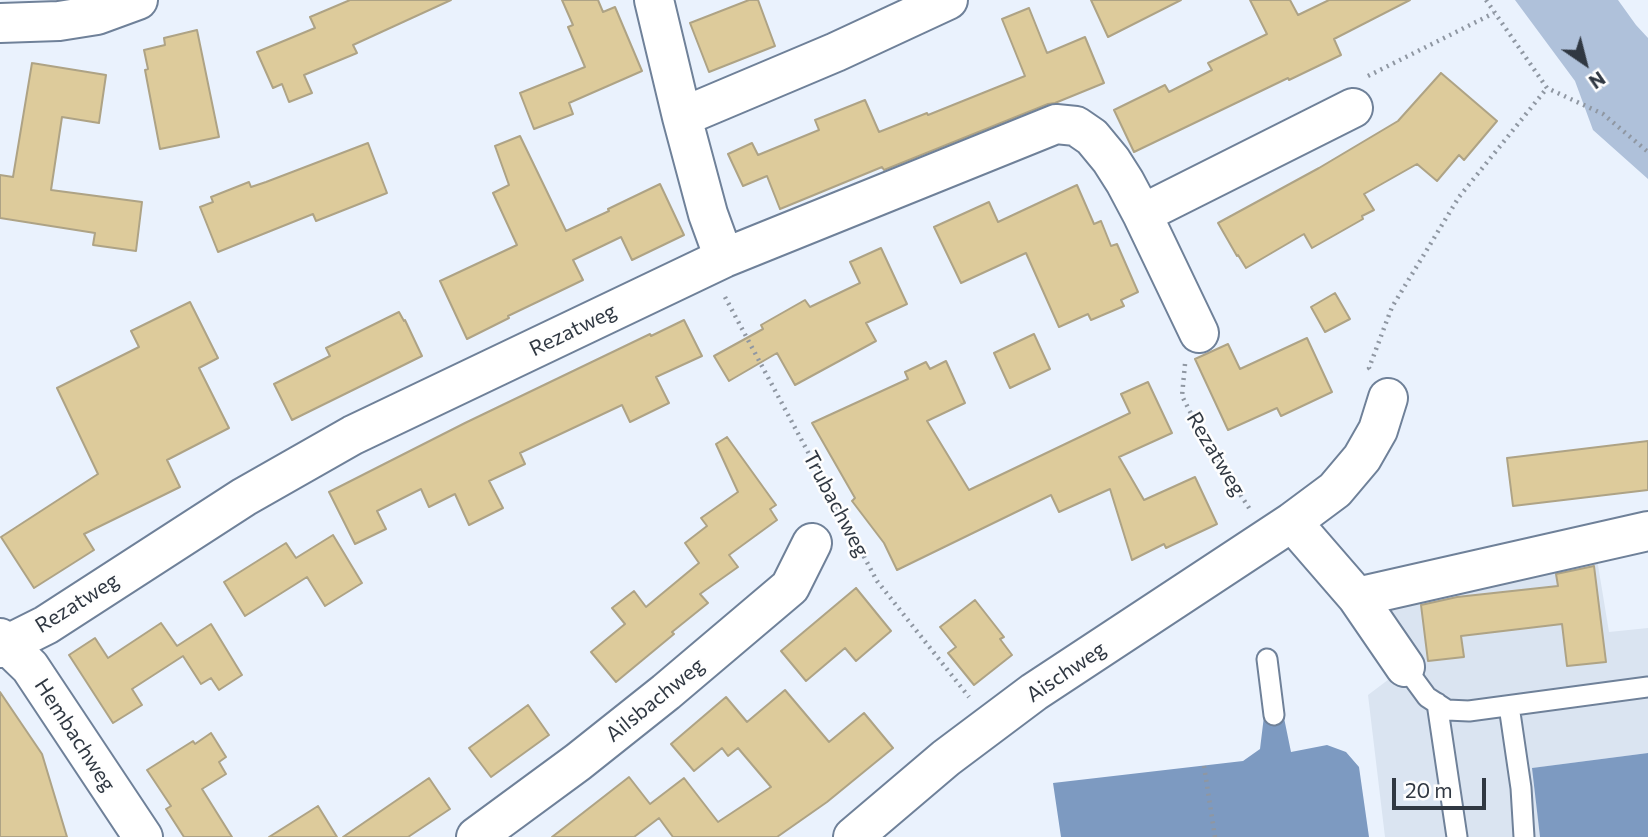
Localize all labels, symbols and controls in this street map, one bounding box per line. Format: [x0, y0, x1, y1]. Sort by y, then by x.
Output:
north arrow [1550, 28, 1620, 98]
text: N [1585, 67, 1610, 94]
street label: Rezatweg [526, 298, 620, 362]
street label: Rezatweg [1181, 407, 1251, 501]
street label: Trubachweg [798, 447, 874, 561]
street label: Rezatweg [31, 568, 123, 638]
street label: Aischweg [1021, 636, 1111, 708]
street label: Ailsbachweg [601, 653, 709, 747]
street label: Hembachweg [29, 674, 121, 796]
scale bar [1396, 764, 1490, 808]
text: 20 m [1405, 777, 1453, 802]

